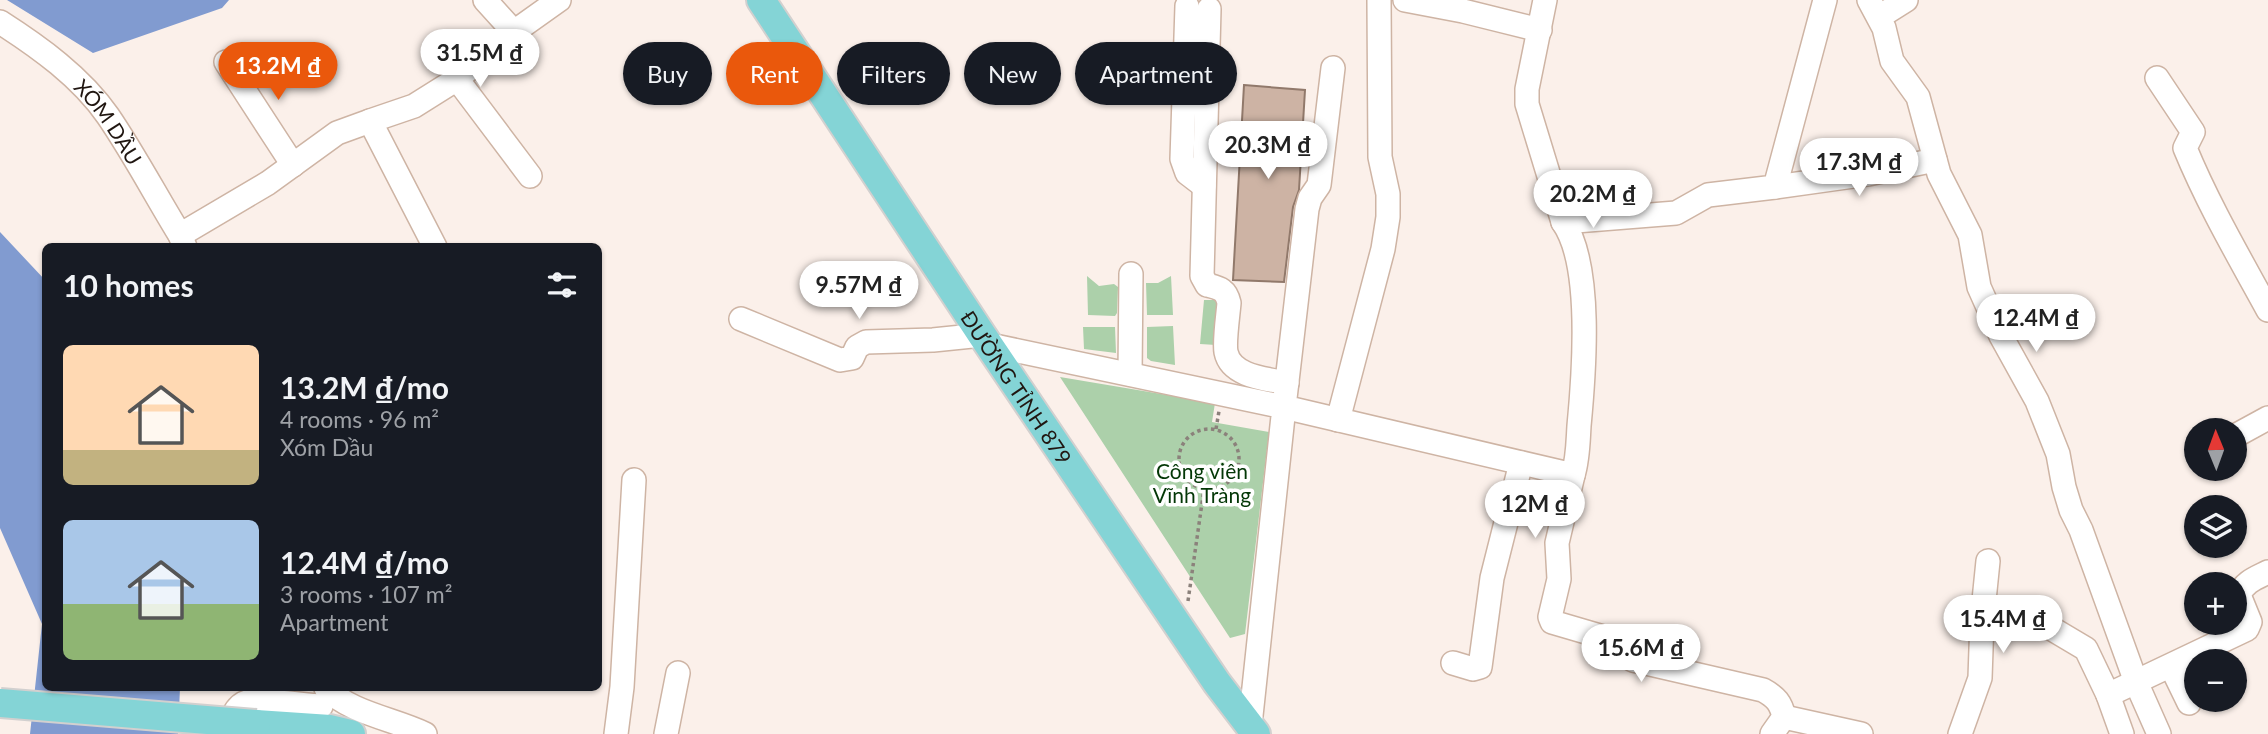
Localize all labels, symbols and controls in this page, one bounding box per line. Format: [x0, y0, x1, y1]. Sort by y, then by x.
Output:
pin: 31.5M ₫ [415, 29, 545, 89]
text: 31.5M ₫ [436, 38, 524, 66]
pin: 13.2M ₫ [213, 42, 343, 102]
chip: Buy [623, 42, 712, 105]
chip: Rent [726, 42, 823, 105]
chip: Filters [837, 42, 950, 105]
chip: New [964, 42, 1061, 105]
chip: Apartment [1075, 42, 1237, 105]
text: 13.2M ₫ [234, 51, 322, 79]
street label: XÓM DẦU [70, 73, 148, 169]
pin: 20.3M ₫ [1203, 122, 1333, 181]
text: 20.3M ₫ [1224, 130, 1312, 158]
pin: 17.3M ₫ [1794, 138, 1924, 198]
text: 17.3M ₫ [1815, 147, 1903, 175]
pin: 20.2M ₫ [1528, 170, 1658, 230]
text: 20.2M ₫ [1549, 179, 1637, 207]
pin: 9.57M ₫ [794, 262, 924, 321]
icon: filters [543, 266, 581, 304]
text: 10 homes [63, 267, 194, 303]
text: 9.57M ₫ [815, 270, 903, 298]
pin: 12.4M ₫ [1971, 294, 2101, 354]
text: 12.4M ₫ [1992, 303, 2080, 331]
street label: ĐƯỜNG TỈNH 879 [957, 305, 1078, 468]
text: 13.2M ₫/mo [280, 369, 449, 405]
icon: home [119, 373, 203, 457]
text: 4 rooms · 96 m² [280, 405, 439, 433]
north arrow [2184, 418, 2247, 481]
map controls [2184, 418, 2247, 712]
text: Xóm Dầu [280, 433, 373, 461]
park label: Công viên Vĩnh Tràng [1153, 458, 1251, 507]
pin: 12M ₫ [1486, 480, 1584, 540]
text: 12M ₫ [1501, 489, 1569, 517]
button: layers [2184, 495, 2247, 558]
text: 12.4M ₫/mo [280, 544, 449, 580]
icon: home [119, 548, 203, 632]
button: + [2184, 572, 2247, 635]
text: 3 rooms · 107 m² [280, 580, 452, 608]
pin: 15.4M ₫ [1938, 596, 2068, 655]
text: 15.4M ₫ [1959, 604, 2047, 632]
text: Apartment [280, 608, 388, 636]
pin: 15.6M ₫ [1576, 624, 1706, 684]
text: 15.6M ₫ [1597, 633, 1685, 661]
button: − [2184, 649, 2247, 712]

